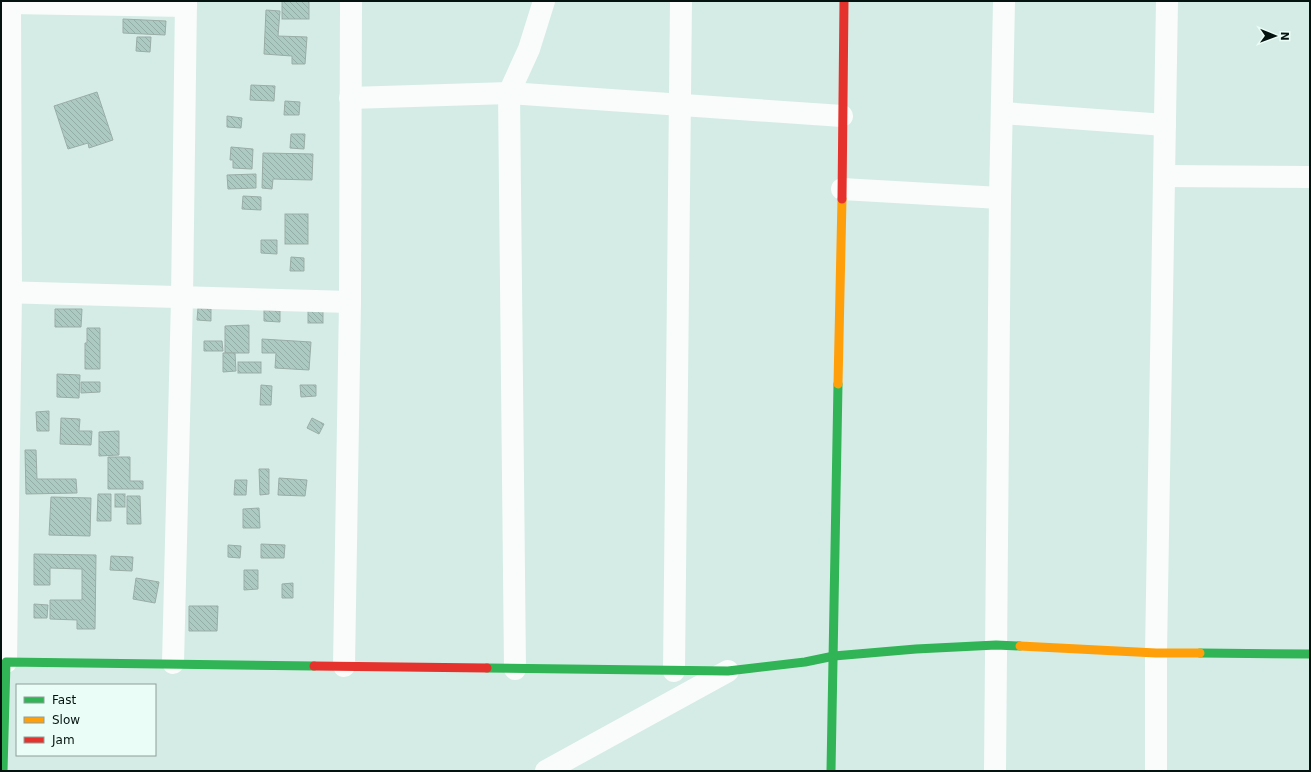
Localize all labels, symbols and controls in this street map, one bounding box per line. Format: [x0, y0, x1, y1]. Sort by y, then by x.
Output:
north arrow [1255, 16, 1295, 56]
text: N [1278, 31, 1291, 41]
legend [16, 684, 156, 756]
text: Fast [52, 693, 76, 707]
text: Slow [52, 713, 80, 727]
text: Jam [51, 733, 75, 747]

